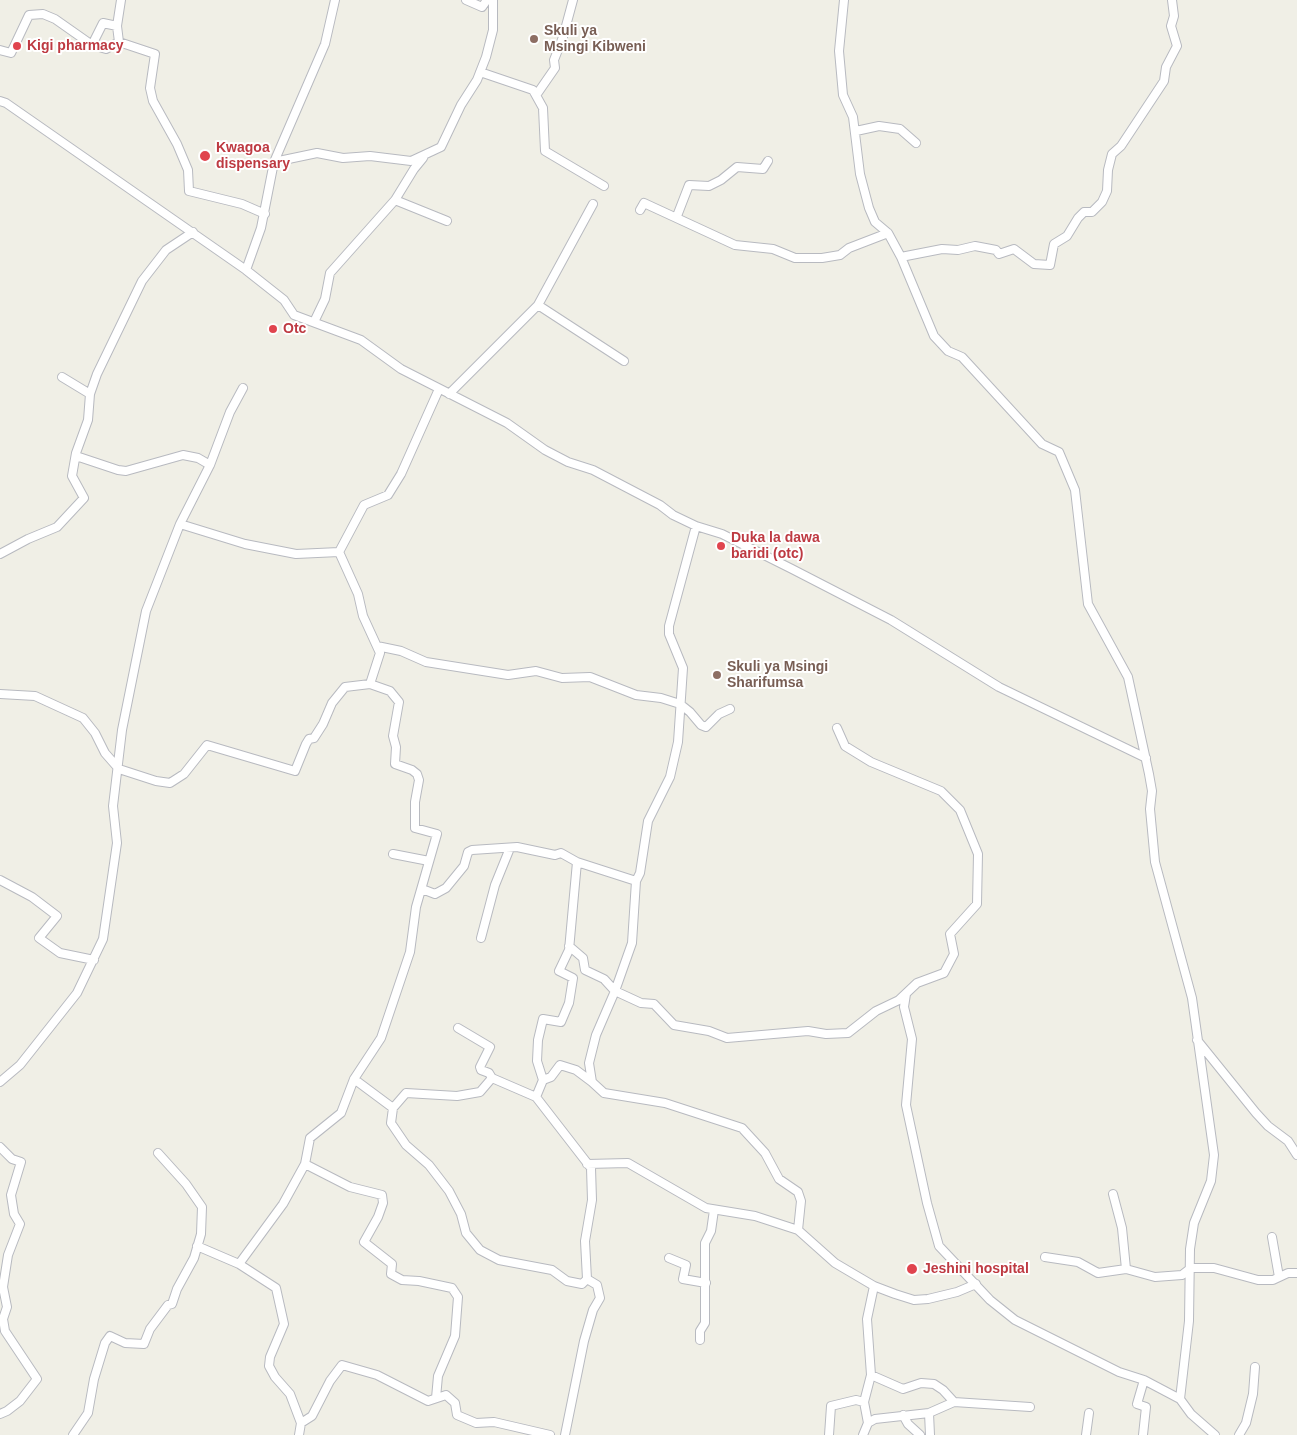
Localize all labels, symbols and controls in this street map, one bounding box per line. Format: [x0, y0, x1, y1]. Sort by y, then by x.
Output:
place label: Skuli ya Msingi Kibweni [544, 23, 646, 56]
marker: Skuli ya Msingi Kibweni [528, 33, 540, 45]
place label: Kigi pharmacy [27, 38, 123, 54]
marker: Kigi pharmacy [11, 40, 23, 52]
place label: Kwagoa dispensary [216, 140, 290, 172]
marker: Kwagoa dispensary [198, 149, 212, 163]
place label: Otc [283, 321, 306, 337]
marker: Otc [267, 323, 279, 335]
place label: Duka la dawa baridi (otc) [731, 530, 820, 562]
marker: Duka la dawa baridi (otc) [715, 540, 727, 552]
place label: Skuli ya Msingi Sharifumsa [727, 659, 828, 692]
marker: Skuli ya Msingi Sharifumsa [711, 669, 723, 681]
place label: Jeshini hospital [923, 1261, 1029, 1277]
marker: Jeshini hospital [905, 1262, 919, 1276]

